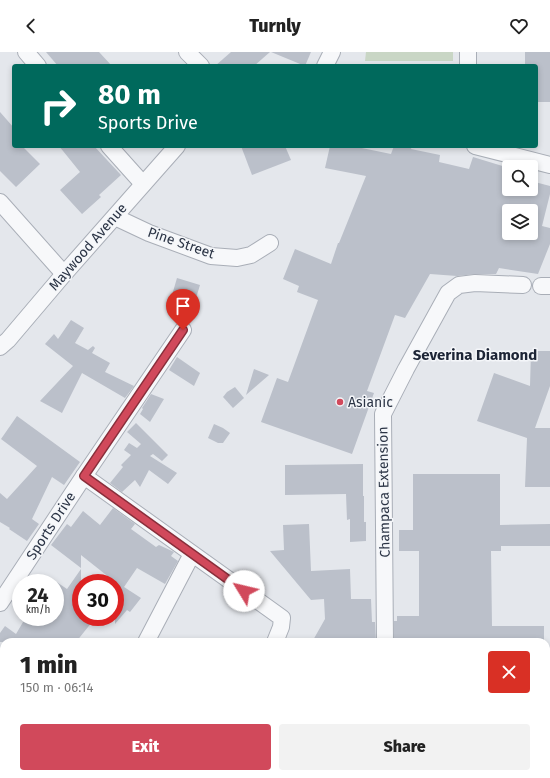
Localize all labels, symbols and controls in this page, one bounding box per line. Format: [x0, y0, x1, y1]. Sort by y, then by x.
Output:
icon: back [20, 15, 42, 37]
text: Turnly [249, 15, 301, 37]
icon: heart [508, 15, 530, 37]
text: 80 m [98, 78, 161, 111]
icon: right [32, 80, 84, 132]
text: Sports Drive [98, 112, 198, 134]
map controls [502, 160, 538, 240]
button: search [502, 160, 538, 196]
street label: Maywood Avenue [45, 200, 131, 294]
button: layers [502, 204, 538, 240]
street label: Pine Street [145, 224, 218, 263]
pin [166, 289, 200, 330]
icon: arrive [172, 295, 194, 317]
district label: Severina Diamond [413, 346, 537, 364]
place label: Asianic [348, 394, 393, 411]
marker: Asianic [335, 397, 345, 407]
street label: Champaca Extension [374, 426, 394, 558]
street label: Sports Drive [23, 489, 79, 563]
position arrow [223, 570, 265, 612]
speed limit sign: 30 [72, 574, 124, 626]
text: 24 [27, 583, 49, 607]
text: km/h [26, 604, 50, 616]
text: 1 min [20, 651, 78, 679]
button: close [488, 651, 530, 693]
text: 150 m · 06:14 [20, 680, 93, 695]
button: Exit [20, 724, 271, 770]
button: Share [279, 724, 530, 770]

